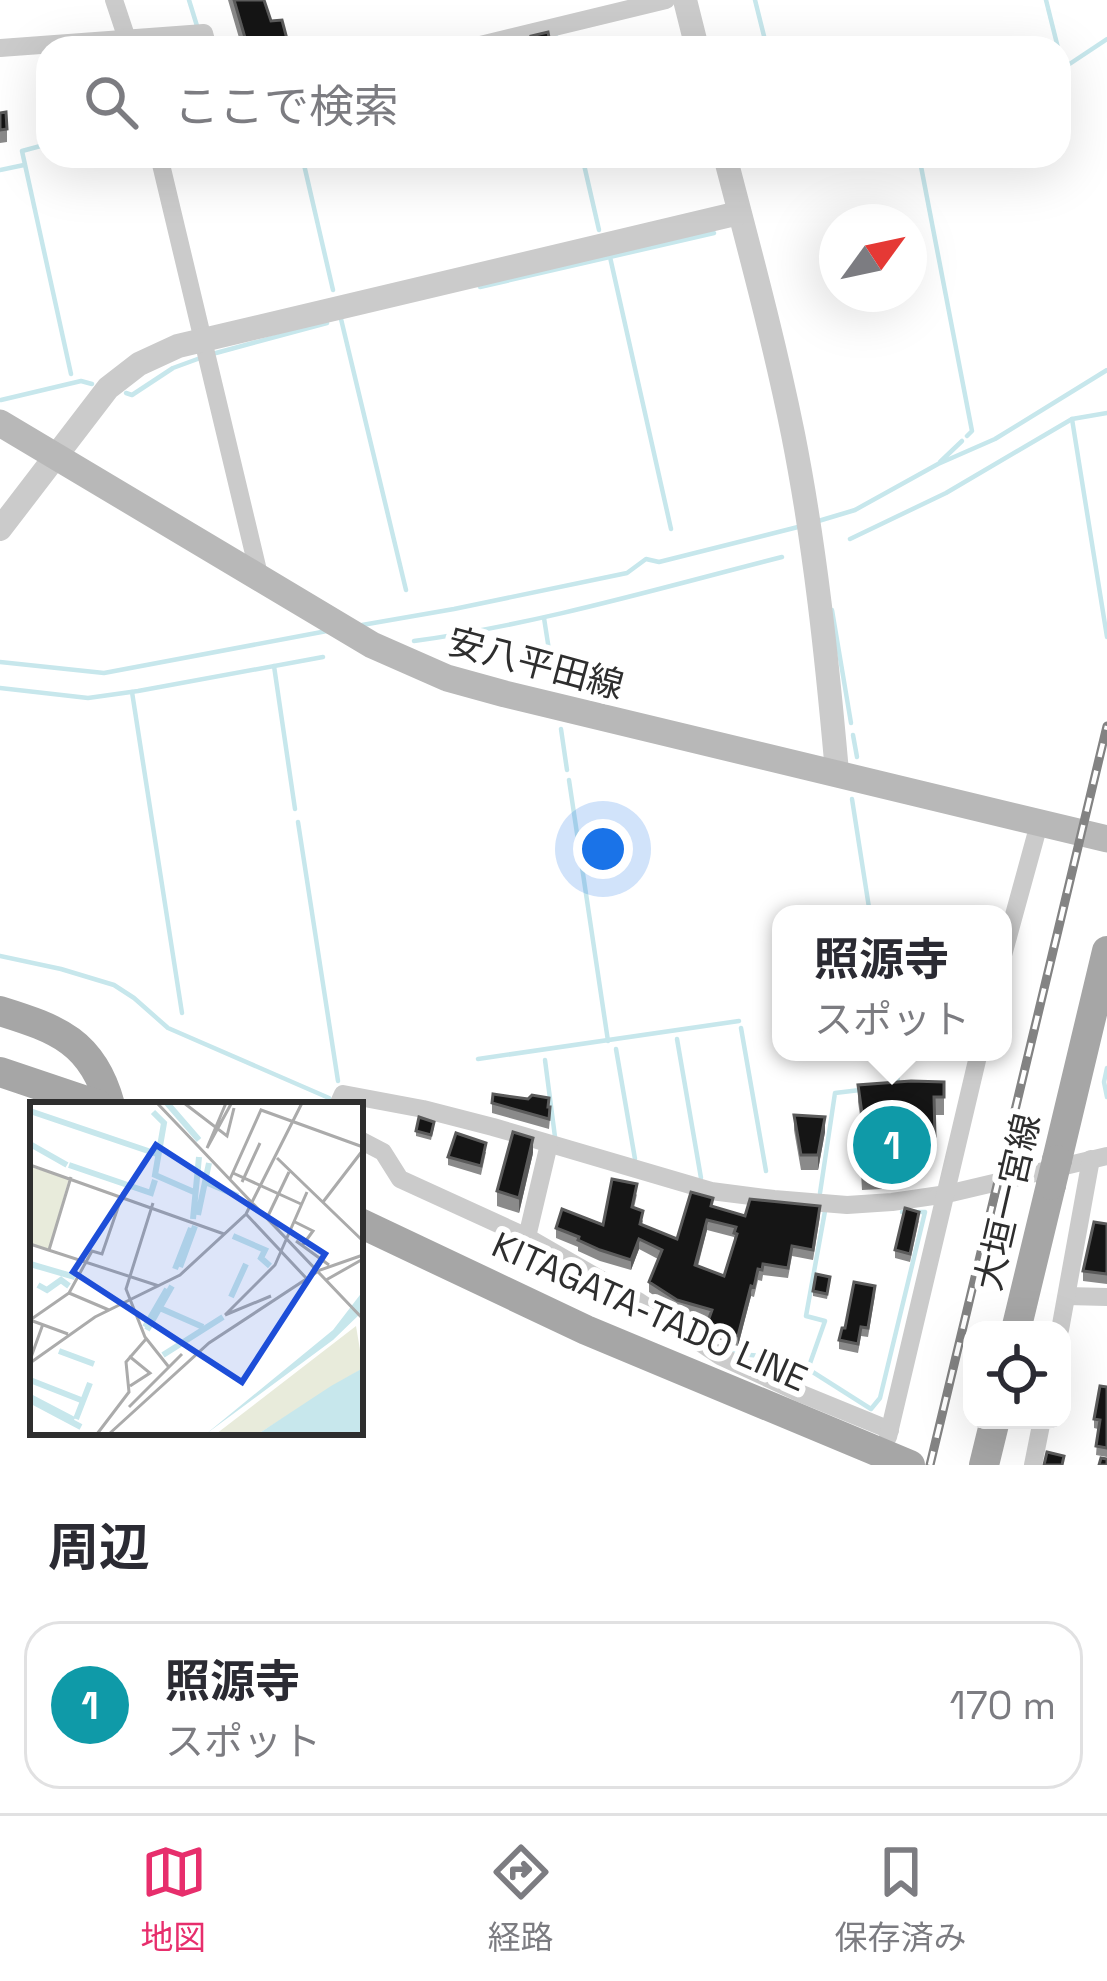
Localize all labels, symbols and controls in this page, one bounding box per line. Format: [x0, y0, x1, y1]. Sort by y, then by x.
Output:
search box [36, 36, 1071, 168]
icon: search [78, 69, 144, 135]
text: ここで検索 [174, 78, 399, 135]
north arrow [819, 204, 927, 312]
street label: 安八平田線 [443, 618, 629, 709]
your location [573, 819, 633, 879]
popup [772, 905, 1012, 1061]
text: 照源寺 [814, 931, 949, 988]
text: スポット [814, 995, 970, 1044]
pin: 1 [853, 1100, 931, 1190]
inset map [30, 1102, 363, 1435]
street label: 大垣一宮線 [965, 1109, 1051, 1295]
street label: KITAGATA-TADO LINE [485, 1222, 814, 1402]
map controls [963, 1321, 1071, 1429]
button: locate [963, 1321, 1071, 1429]
text: 周辺 [48, 1515, 150, 1580]
text: 照源寺 [165, 1653, 300, 1710]
text: 1 [81, 1681, 99, 1730]
text: 170 m [949, 1681, 1056, 1730]
text: スポット [165, 1717, 321, 1766]
tab: 地図 [141, 1839, 207, 1959]
tab: 経路 [488, 1839, 554, 1959]
tab: 保存済み [835, 1839, 967, 1959]

